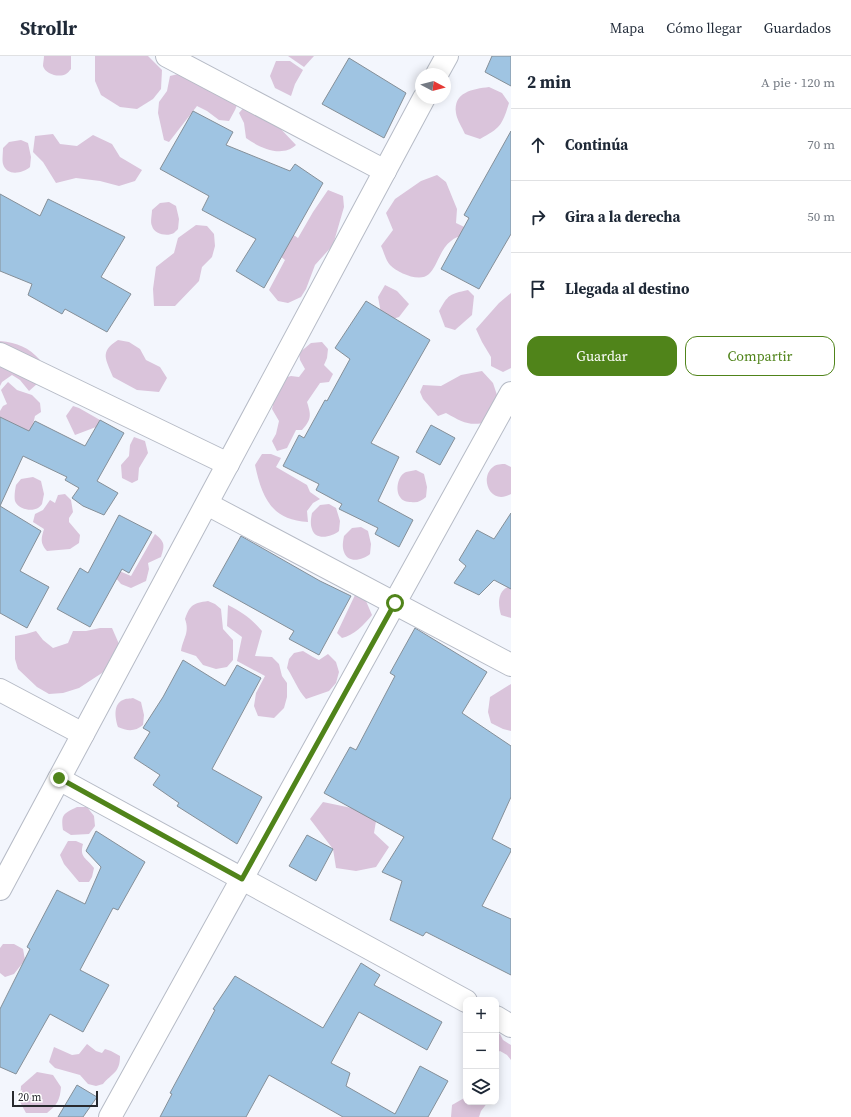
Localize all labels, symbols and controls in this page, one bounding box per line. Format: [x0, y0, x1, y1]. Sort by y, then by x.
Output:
text: Strollr [20, 15, 77, 41]
text: Mapa [610, 18, 644, 38]
text: Cómo llegar [666, 18, 742, 38]
text: Guardados [764, 18, 831, 38]
north arrow [415, 68, 451, 104]
text: 2 min [527, 70, 571, 94]
text: A pie · 120 m [761, 74, 835, 91]
icon: ahead [527, 134, 549, 156]
text: Continúa [565, 134, 628, 155]
text: 70 m [807, 136, 835, 153]
icon: right [527, 206, 549, 228]
text: Gira a la derecha [565, 206, 680, 227]
text: 50 m [807, 208, 835, 225]
icon: arrive [527, 278, 549, 300]
text: Llegada al destino [565, 278, 690, 299]
button: Guardar [527, 336, 677, 376]
button: Compartir [685, 336, 835, 376]
route start [386, 594, 404, 612]
route end [50, 769, 68, 787]
map controls [463, 997, 499, 1105]
button: + [463, 997, 499, 1033]
button: − [463, 1033, 499, 1069]
button: layers [463, 1069, 499, 1105]
scale bar [12, 1089, 98, 1108]
text: 20 m [18, 1090, 41, 1105]

